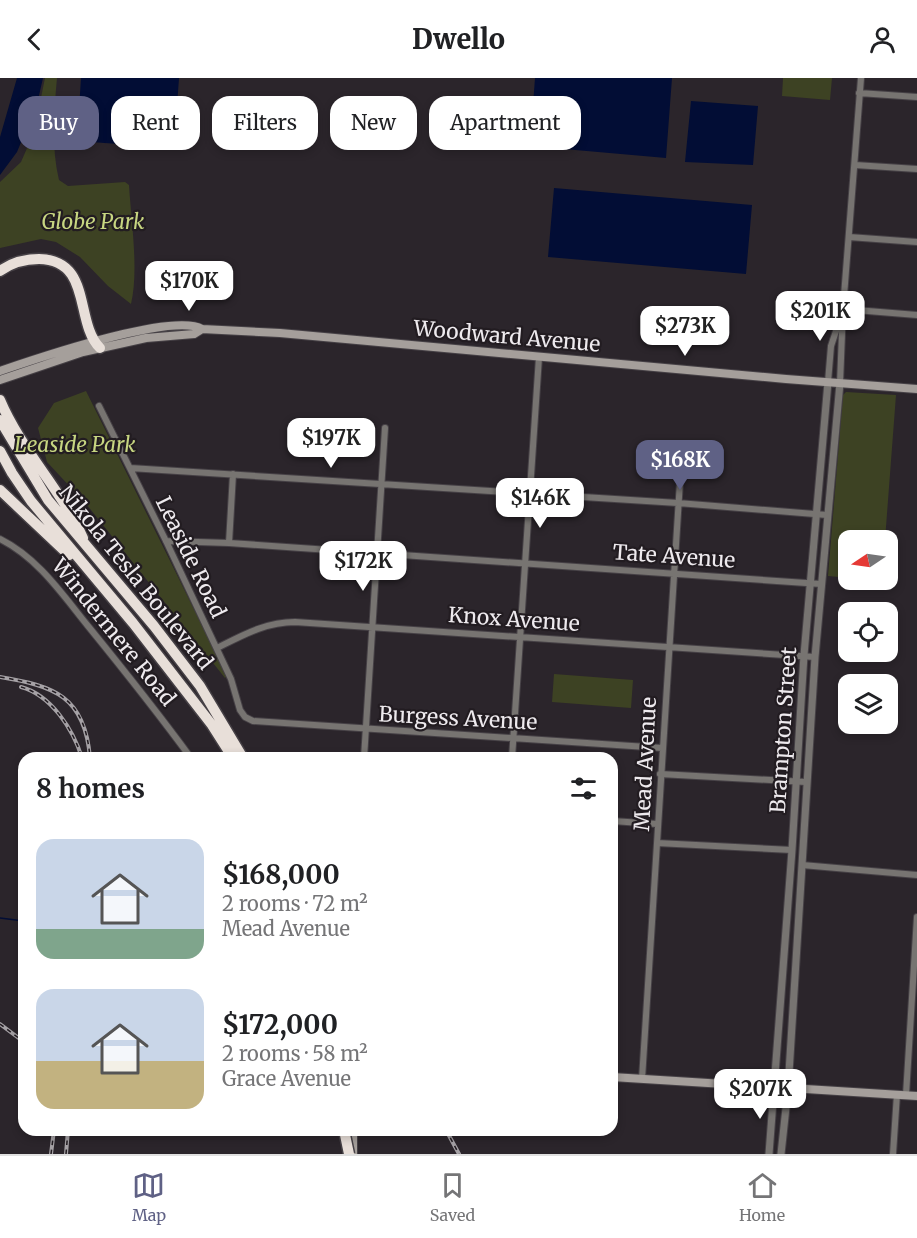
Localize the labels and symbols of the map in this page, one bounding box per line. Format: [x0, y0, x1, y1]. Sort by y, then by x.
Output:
park label: Globe Park [42, 208, 145, 235]
pin: $170K [147, 261, 231, 312]
pin: $201K [778, 291, 862, 342]
pin: $273K [643, 306, 727, 357]
street label: Woodward Avenue [412, 314, 601, 358]
pin: $197K [289, 418, 373, 469]
park label: Leaside Park [14, 431, 136, 458]
pin: $168K [638, 440, 722, 491]
pin: $146K [498, 478, 582, 529]
street label: Nikola Tesla Boulevard [53, 479, 219, 675]
street label: Leaside Road [150, 492, 232, 623]
north arrow [838, 530, 898, 590]
street label: Tate Avenue [612, 538, 736, 574]
pin: $172K [321, 541, 405, 592]
street label: Windermere Road [45, 552, 182, 712]
street label: Knox Avenue [447, 601, 581, 637]
street label: Brampton Street [764, 646, 802, 814]
street label: Mead Avenue [628, 696, 662, 832]
street label: Burgess Avenue [378, 700, 538, 736]
pin: $207K [718, 1069, 802, 1120]

